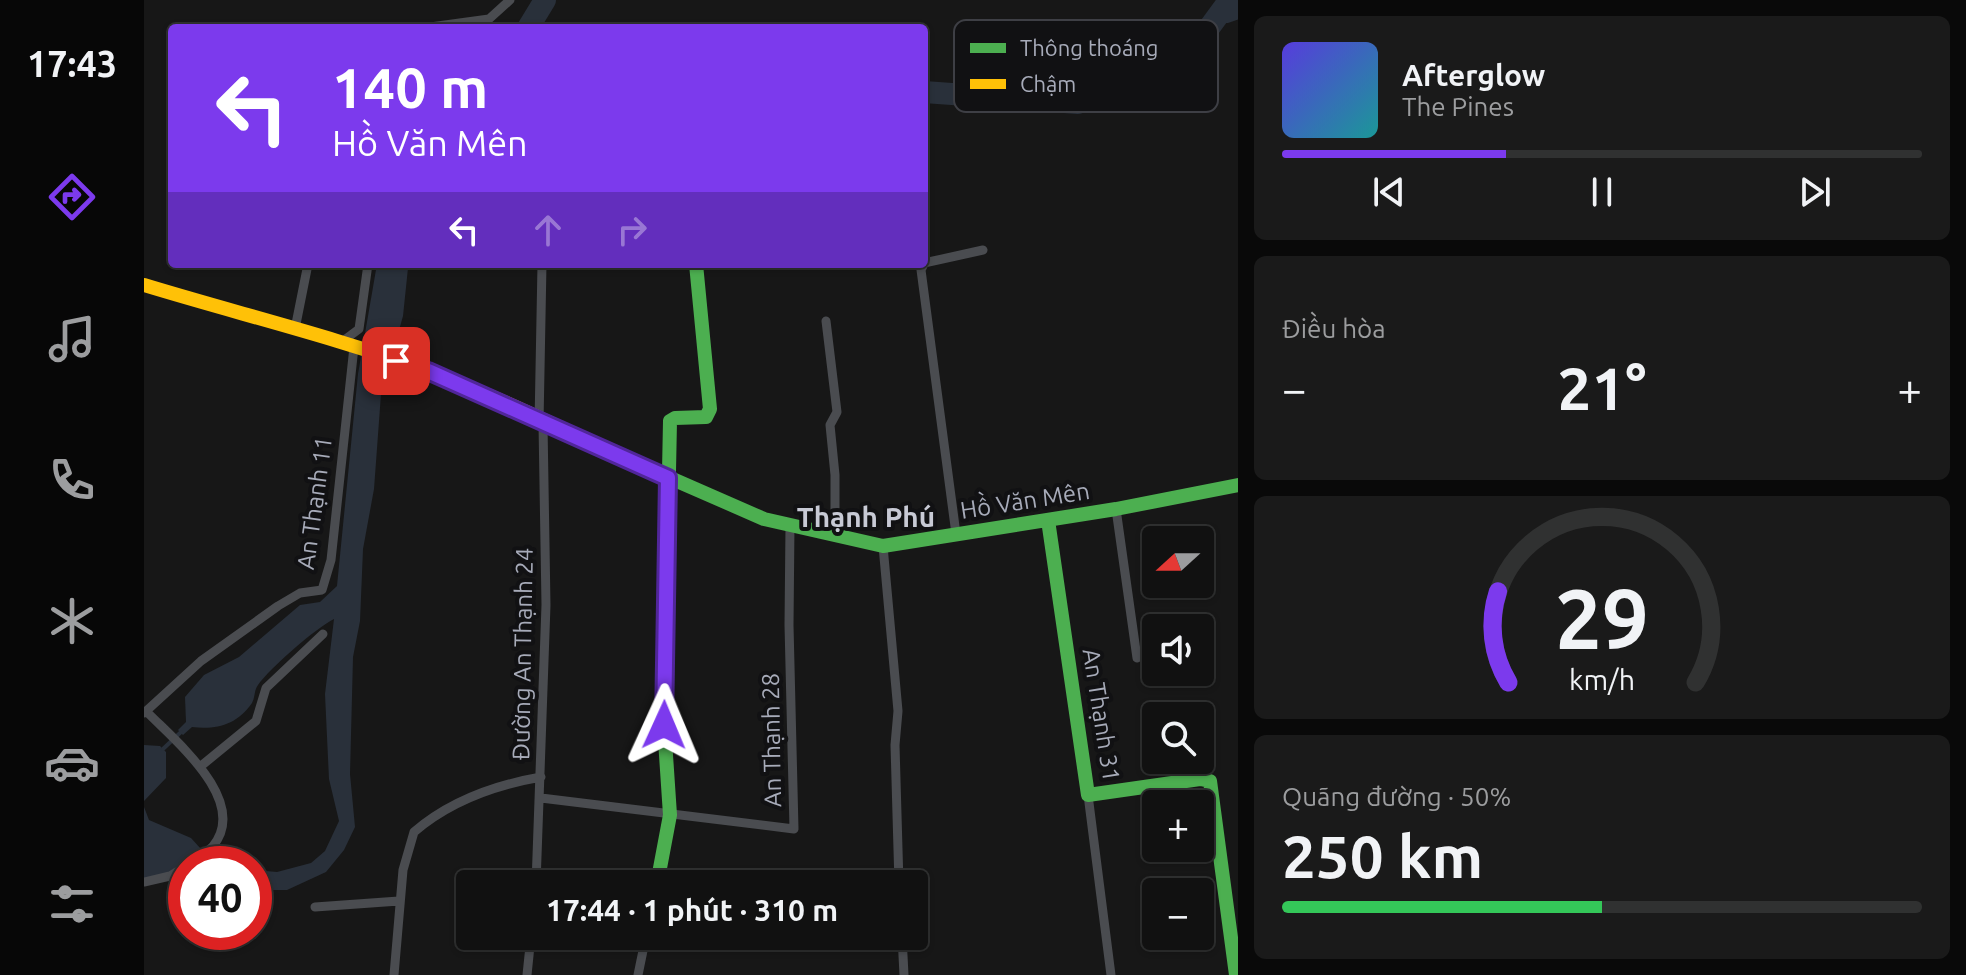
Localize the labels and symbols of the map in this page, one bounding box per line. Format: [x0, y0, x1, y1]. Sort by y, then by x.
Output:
legend [954, 20, 1218, 112]
text: Thông thoáng [1020, 35, 1159, 60]
text: Chậm [1020, 71, 1076, 96]
pin [362, 327, 430, 395]
street label: An Thạnh 11 [292, 435, 337, 571]
street label: Hồ Văn Mên [958, 473, 1091, 524]
district label: Thạnh Phú [797, 501, 935, 532]
north arrow [1142, 526, 1214, 598]
street label: Đường An Thạnh 24 [507, 547, 538, 761]
street label: An Thạnh 31 [1078, 647, 1125, 783]
street label: An Thạnh 28 [757, 673, 786, 807]
position arrow [622, 683, 706, 767]
speed limit sign: 40 [168, 846, 272, 950]

